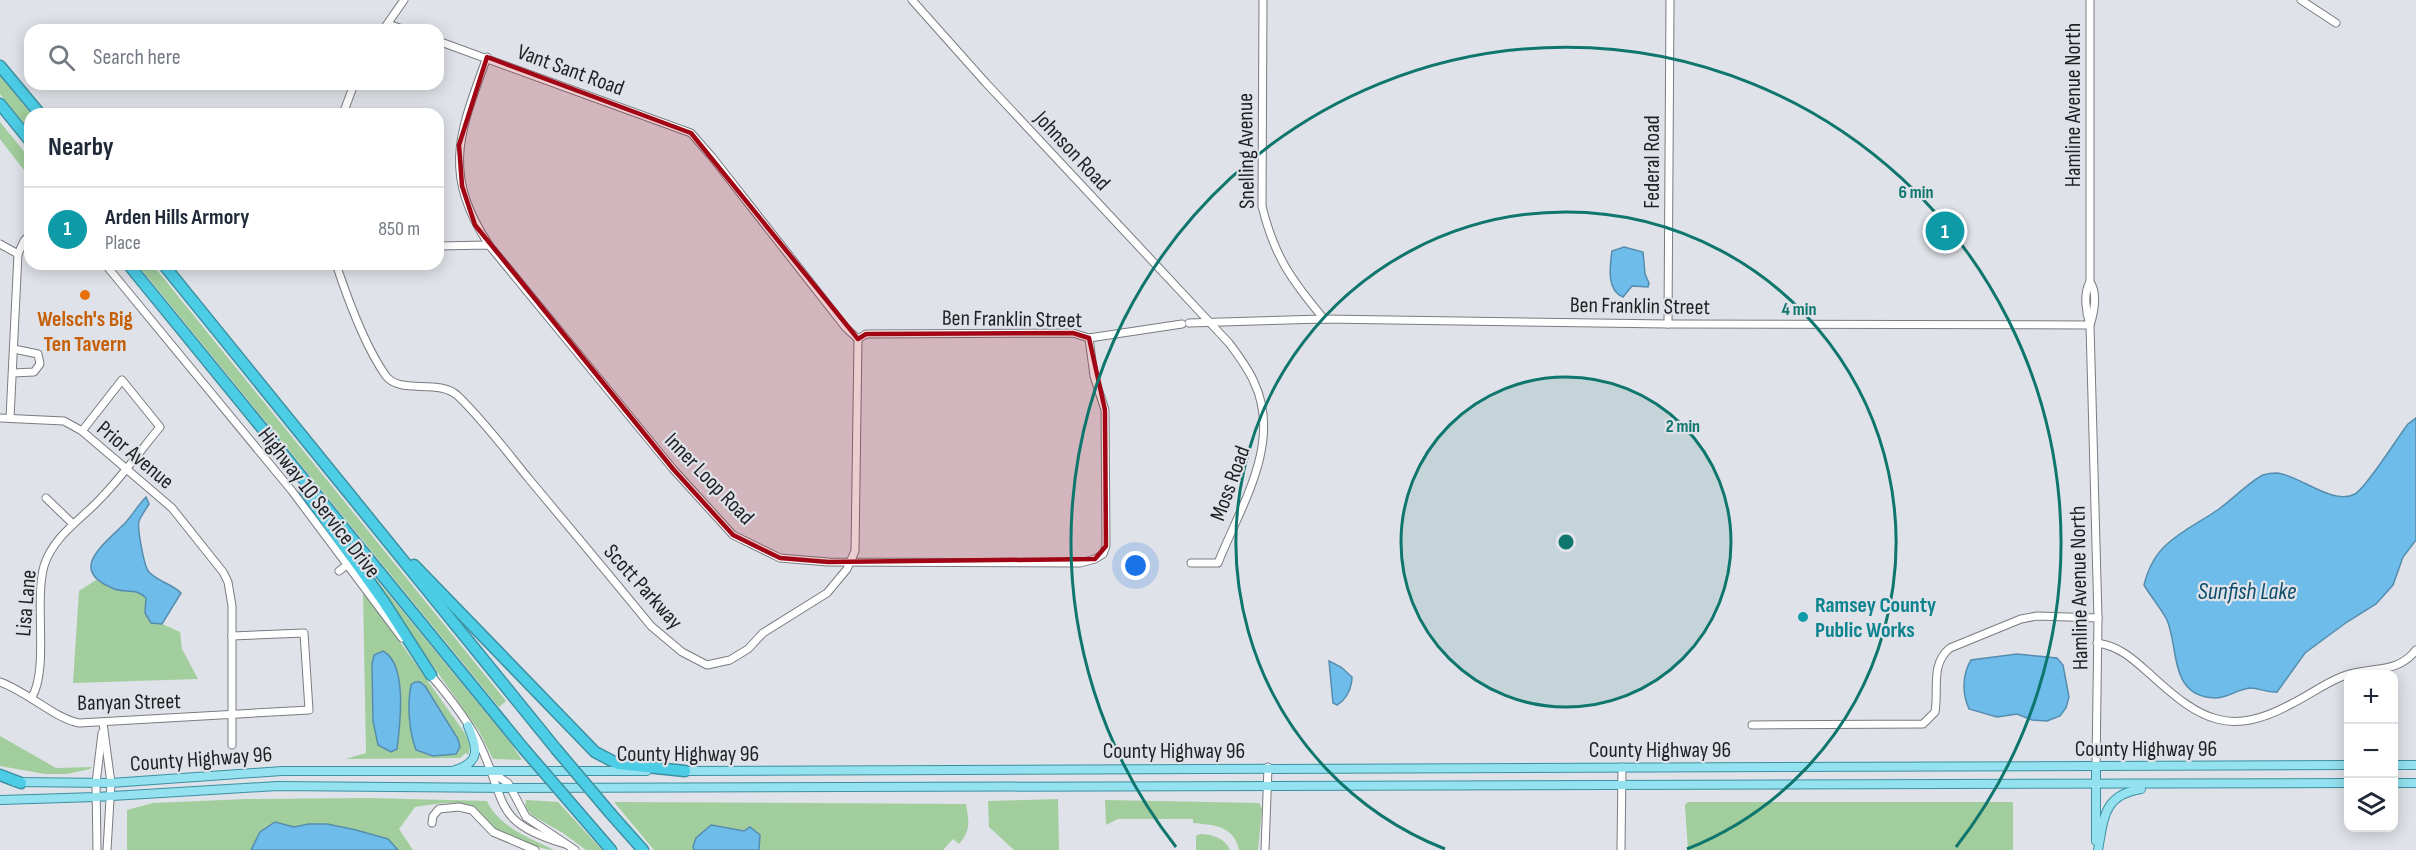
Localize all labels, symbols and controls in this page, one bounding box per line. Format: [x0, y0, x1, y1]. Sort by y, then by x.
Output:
street label: Hamline Avenue North [2060, 23, 2087, 187]
search box [24, 24, 444, 90]
street label: Vant Sant Road [513, 39, 628, 102]
icon: search [45, 41, 78, 74]
text: Search here [93, 44, 180, 71]
street label: Snelling Avenue [1232, 93, 1261, 209]
street label: Johnson Road [1028, 105, 1116, 196]
street label: Federal Road [1639, 115, 1666, 209]
text: Nearby [48, 132, 114, 163]
text: 6 min [1899, 182, 1933, 203]
text: Arden Hills Armory [105, 204, 249, 231]
pin: 1 [1926, 208, 1964, 254]
text: 1 [64, 217, 71, 241]
text: 850 m [378, 217, 420, 241]
text: Place [105, 231, 141, 255]
marker: Welsch's Big Ten Tavern [78, 288, 92, 302]
street label: Ben Franklin Street [1570, 292, 1711, 321]
text: 4 min [1782, 299, 1816, 320]
street label: Ben Franklin Street [942, 305, 1083, 334]
place label: Welsch's Big Ten Tavern [37, 306, 133, 358]
street label: Prior Avenue [91, 415, 179, 495]
text: 2 min [1666, 416, 1700, 437]
street label: Highway 10 Service Drive [252, 422, 386, 584]
street label: Inner Loop Road [658, 427, 759, 531]
street label: Moss Road [1204, 442, 1256, 525]
street label: Hamline Avenue North [2065, 505, 2094, 670]
centre of rings [1556, 532, 1576, 552]
street label: Scott Parkway [598, 539, 688, 636]
your location [1121, 551, 1150, 580]
street label: Lisa Lane [10, 569, 43, 638]
water label: Sunfish Lake [2198, 577, 2296, 606]
place label: Ramsey County Public Works [1815, 592, 1936, 644]
marker: Ramsey County Public Works [1796, 610, 1810, 624]
map controls [2344, 670, 2398, 832]
button: + [2344, 670, 2398, 724]
street label: Banyan Street [77, 688, 181, 717]
button: − [2344, 724, 2398, 778]
street label: County Highway 96 [2075, 736, 2217, 763]
street label: County Highway 96 [1589, 737, 1731, 764]
street label: County Highway 96 [1103, 738, 1245, 765]
street label: County Highway 96 [129, 741, 273, 778]
street label: County Highway 96 [617, 741, 759, 768]
button: layers [2344, 778, 2398, 832]

